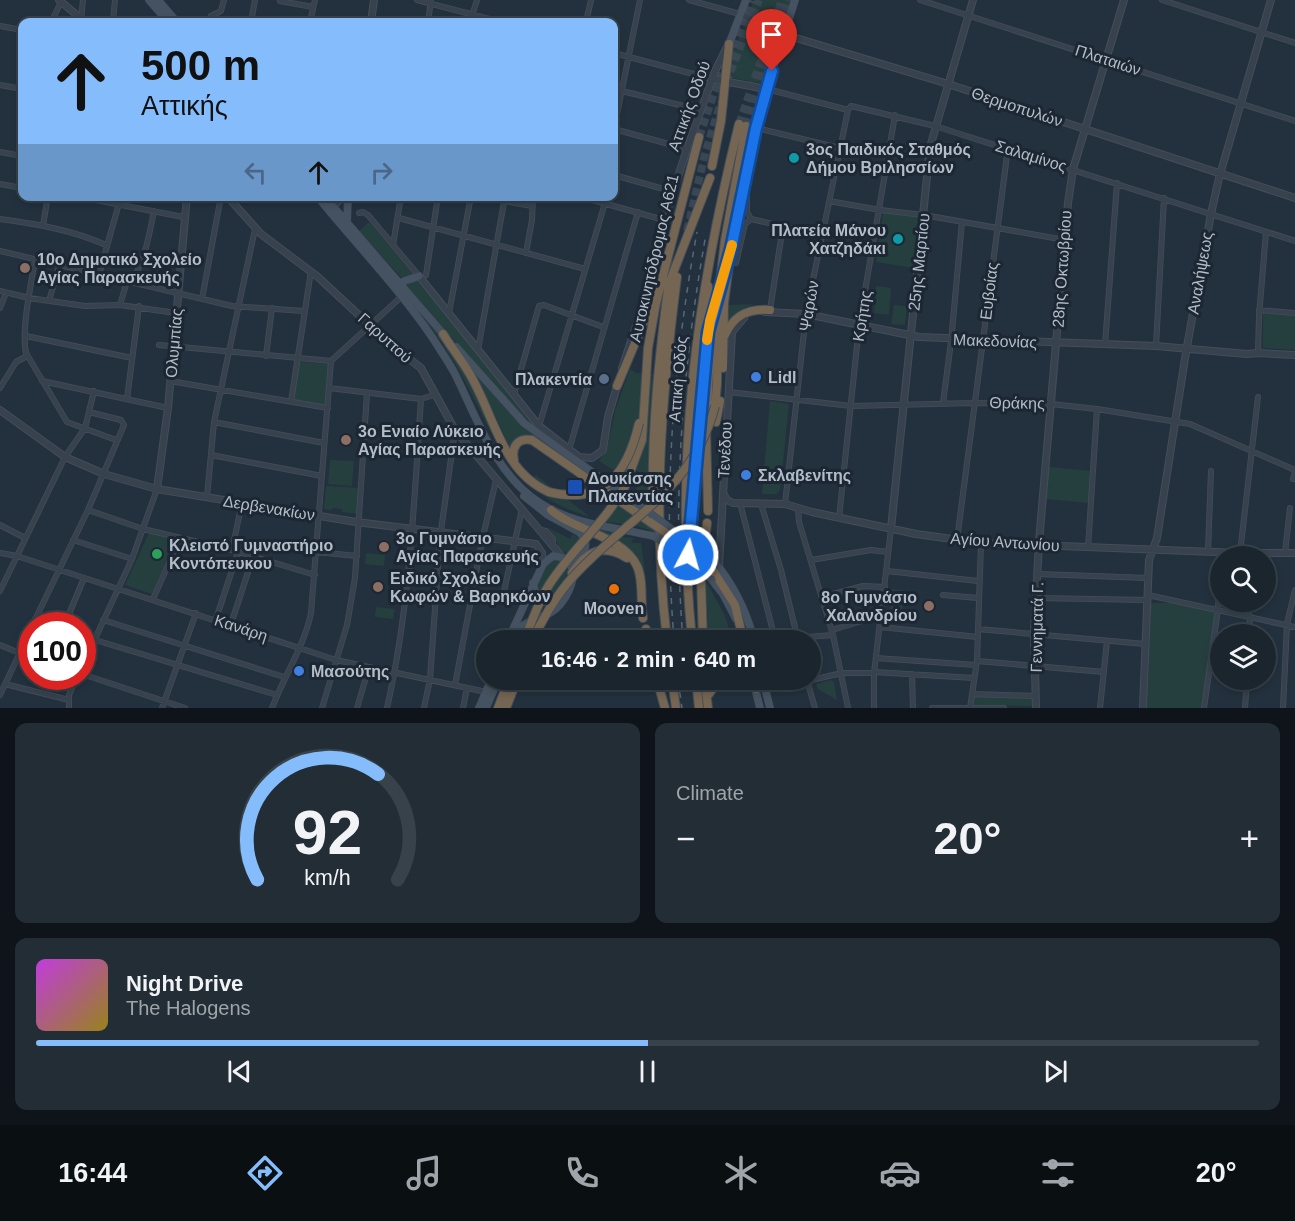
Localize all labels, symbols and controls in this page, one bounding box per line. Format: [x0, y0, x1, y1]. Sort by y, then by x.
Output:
pin [746, 9, 797, 71]
icon: arrive [755, 18, 788, 51]
street label: Πλαταιών [1073, 41, 1143, 79]
icon: ahead [42, 42, 120, 120]
text: 500 m [141, 42, 260, 89]
street label: Αττικής Οδού [665, 58, 713, 154]
street label: Θερμοπυλών [969, 84, 1065, 130]
text: Αττικής [141, 91, 228, 121]
street label: Σαλαμίνος [993, 137, 1069, 175]
place label: 3ος Παιδικός Σταθμός Δήμου Βριλησσίων [806, 141, 971, 176]
marker: 3ος Παιδικός Σταθμός Δήμου Βριλησσίων [787, 151, 801, 165]
icon: left [239, 156, 272, 189]
icon: ahead [302, 156, 335, 189]
icon: right [365, 156, 398, 189]
street label: Αυτοκινητόδρομος Α621 [626, 172, 682, 344]
street label: 28ης Οκτωβρίου [1049, 210, 1075, 328]
street label: 25ης Μαρτίου [905, 212, 933, 312]
place label: Πλατεία Μάνου Χατζηδάκι [771, 222, 886, 258]
street label: Αναλήψεως [1184, 230, 1216, 315]
marker: Πλατεία Μάνου Χατζηδάκι [891, 232, 905, 246]
place label: 10ο Δημοτικό Σχολείο Αγίας Παρασκευής [37, 251, 202, 287]
marker: 10ο Δημοτικό Σχολείο Αγίας Παρασκευής [18, 261, 32, 275]
street label: Ευβοίας [977, 261, 1001, 321]
street label: Ψαρών [796, 279, 822, 333]
street label: Κρήτης [850, 289, 874, 343]
street label: Ολυμπίας [162, 307, 186, 378]
street label: Γαρυττού [355, 310, 415, 366]
street label: Μακεδονίας [953, 331, 1038, 351]
street label: Αττική Οδός [666, 335, 690, 423]
place label: Lidl [768, 369, 796, 386]
marker: Lidl [749, 370, 763, 384]
place label: Πλακεντία [515, 371, 592, 388]
marker: Πλακεντία [597, 372, 611, 386]
street label: Θράκης [989, 394, 1045, 412]
street label: Τενέδου [715, 421, 735, 479]
place label: 3ο Ενιαίο Λύκειο Αγίας Παρασκευής [358, 423, 501, 459]
marker: 3ο Ενιαίο Λύκειο Αγίας Παρασκευής [339, 433, 353, 447]
place label: Σκλαβενίτης [758, 467, 851, 485]
marker: Σκλαβενίτης [739, 468, 753, 482]
place label: Δουκίσσης Πλακεντίας [588, 470, 673, 506]
marker: Δουκίσσης Πλακεντίας [566, 478, 584, 496]
street label: Δερβενακίων [222, 492, 316, 524]
position arrow [656, 523, 720, 587]
place label: 3ο Γυμνάσιο Αγίας Παρασκευής [396, 530, 539, 566]
street label: Αγίου Αντωνίου [950, 530, 1060, 554]
place label: Κλειστό Γυμναστήριο Κοντόπευκου [169, 537, 333, 572]
marker: 3ο Γυμνάσιο Αγίας Παρασκευής [377, 540, 391, 554]
map controls [1210, 546, 1276, 690]
button: search [1210, 546, 1276, 612]
marker: Κλειστό Γυμναστήριο Κοντόπευκου [150, 547, 164, 561]
place label: Ειδικό Σχολείο Κωφών & Βαρηκόων [390, 570, 551, 605]
marker: Ειδικό Σχολείο Κωφών & Βαρηκόων [371, 580, 385, 594]
marker: Mooven [607, 582, 621, 596]
street label: Γεννηματά Γ. [1028, 582, 1046, 672]
place label: 8ο Γυμνάσιο Χαλανδρίου [821, 589, 917, 624]
marker: 8ο Γυμνάσιο Χαλανδρίου [922, 599, 936, 613]
place label: Mooven [584, 600, 644, 617]
street label: Κανάρη [212, 611, 270, 645]
speed limit sign: 100 [18, 612, 96, 690]
button: layers [1210, 624, 1276, 690]
text: 16:46 · 2 min · 640 m [541, 647, 756, 672]
place label: Μασούτης [311, 663, 389, 681]
marker: Μασούτης [292, 664, 306, 678]
text: Climate [676, 782, 744, 804]
text: 92 [293, 798, 362, 867]
text: 20° [933, 813, 1002, 864]
text: − [676, 820, 695, 857]
text: + [1240, 820, 1259, 857]
text: km/h [304, 866, 351, 890]
text: Night Drive [126, 971, 243, 996]
text: The Halogens [126, 997, 251, 1019]
icon: previous [223, 1055, 256, 1088]
icon: pause [631, 1055, 664, 1088]
icon: next [1039, 1055, 1072, 1088]
icon: directions [244, 1152, 286, 1194]
icon: music [403, 1152, 445, 1194]
icon: phone [561, 1152, 603, 1194]
icon: climate [720, 1152, 762, 1194]
icon: car [879, 1152, 921, 1194]
icon: filters [1037, 1152, 1079, 1194]
text: 16:44 [58, 1158, 127, 1188]
text: 20° [1196, 1158, 1237, 1188]

